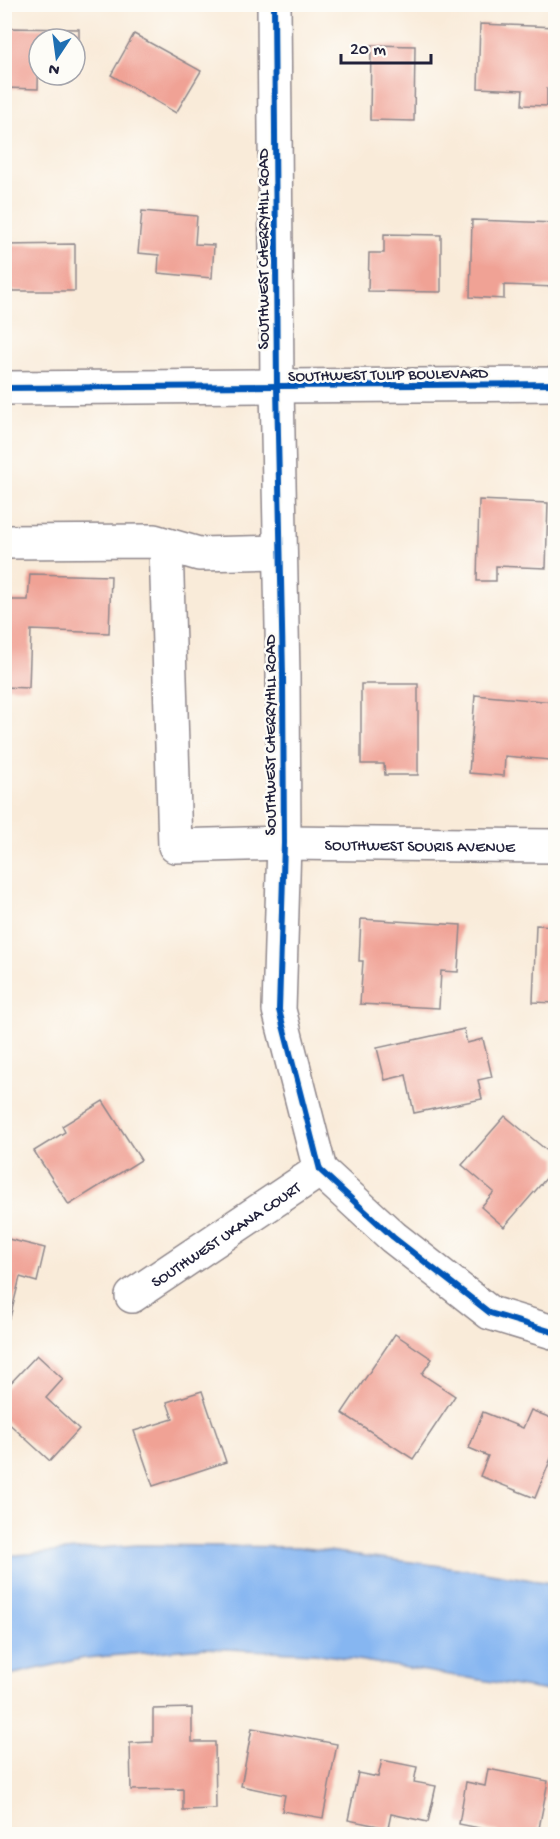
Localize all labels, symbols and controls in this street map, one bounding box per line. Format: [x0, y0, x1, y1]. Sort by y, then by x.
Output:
north arrow [27, 27, 87, 87]
scale bar [341, 27, 431, 65]
text: 20 m [350, 40, 386, 61]
text: N [47, 58, 62, 79]
street label: SOUTHWEST CHERRYHILL ROAD [256, 148, 275, 349]
street label: SOUTHWEST TULIP BOULEVARD [288, 365, 489, 388]
street label: SOUTHWEST CHERRYHILL ROAD [263, 634, 282, 835]
street label: SOUTHWEST SOURIS AVENUE [325, 837, 516, 859]
street label: SOUTHWEST UKANA COURT [149, 1179, 306, 1293]

